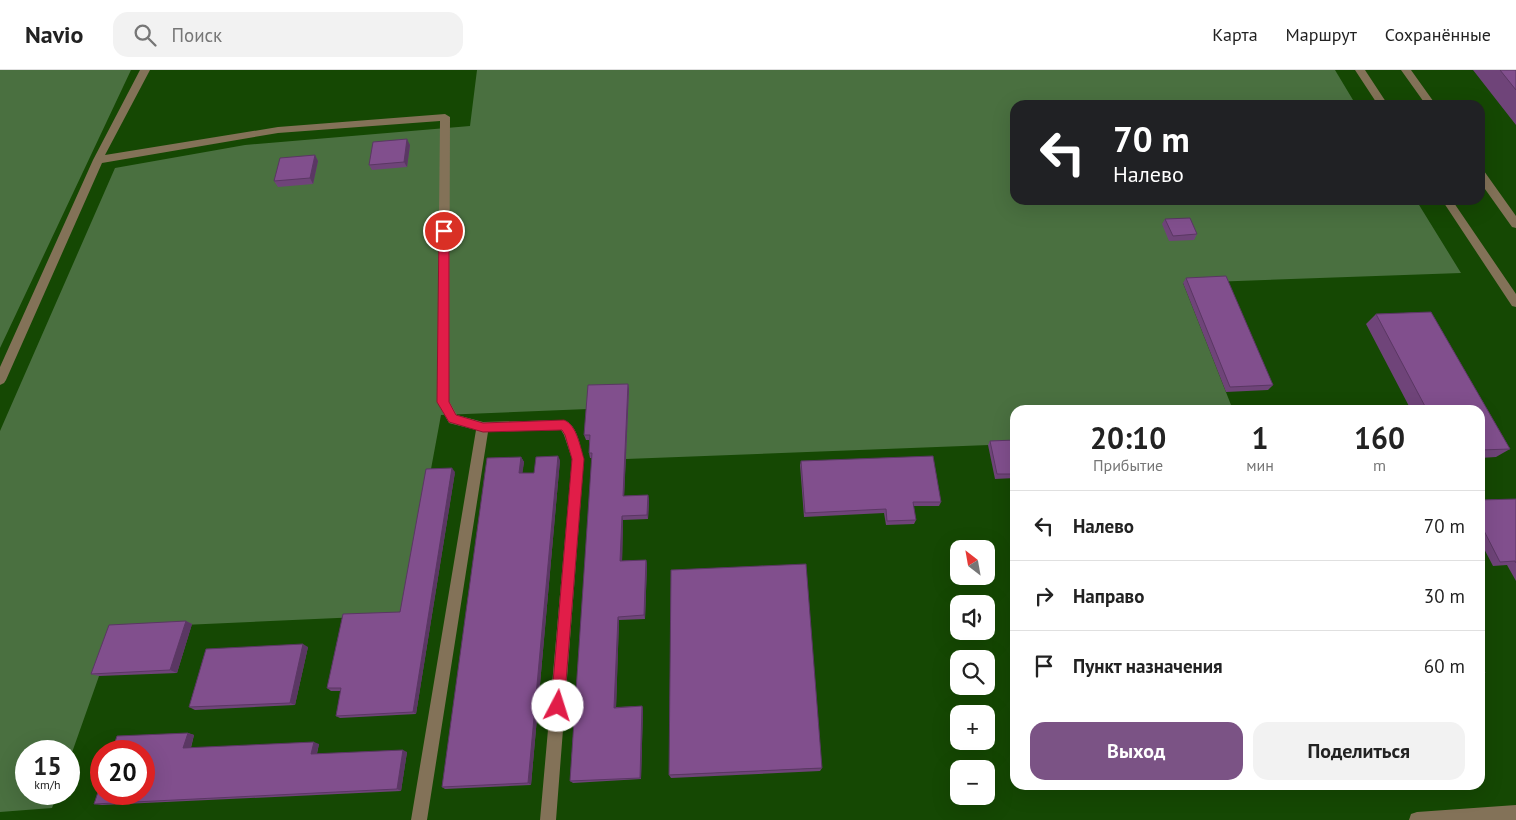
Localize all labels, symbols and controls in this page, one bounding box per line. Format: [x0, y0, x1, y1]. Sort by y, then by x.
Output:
search box [113, 12, 463, 57]
text: Navio [25, 19, 83, 50]
icon: search [131, 21, 159, 49]
text: Поиск [171, 23, 222, 47]
text: Карта [1212, 23, 1258, 46]
text: Маршрут [1286, 23, 1357, 46]
text: Сохранённые [1385, 23, 1491, 46]
text: 70 m [1113, 116, 1190, 162]
icon: left [1030, 120, 1095, 185]
text: Налево [1113, 160, 1184, 188]
pin [423, 210, 465, 252]
icon: arrive [430, 217, 458, 245]
text: 20:10 [1090, 418, 1166, 457]
text: 1 [1252, 418, 1269, 457]
text: 160 [1354, 418, 1405, 457]
text: Прибытие [1093, 455, 1163, 475]
text: мин [1246, 455, 1274, 475]
text: m [1373, 455, 1386, 475]
icon: left [1030, 512, 1058, 540]
text: Налево [1073, 514, 1134, 538]
text: 70 m [1424, 514, 1465, 538]
north arrow [950, 540, 995, 585]
map controls [950, 540, 995, 805]
icon: right [1030, 582, 1058, 610]
text: Направо [1073, 584, 1144, 608]
text: 30 m [1424, 584, 1465, 608]
button: sound [950, 595, 995, 640]
button: search [950, 650, 995, 695]
icon: arrive [1030, 652, 1058, 680]
text: Пункт назначения [1073, 654, 1223, 678]
text: 60 m [1424, 654, 1465, 678]
position arrow [531, 679, 583, 731]
button: + [950, 705, 995, 750]
button: Выход [1030, 722, 1243, 780]
button: Поделиться [1253, 722, 1465, 780]
speed limit sign: 20 [90, 740, 155, 805]
text: 15 [33, 750, 62, 782]
button: − [950, 760, 995, 805]
text: km/h [34, 777, 61, 792]

